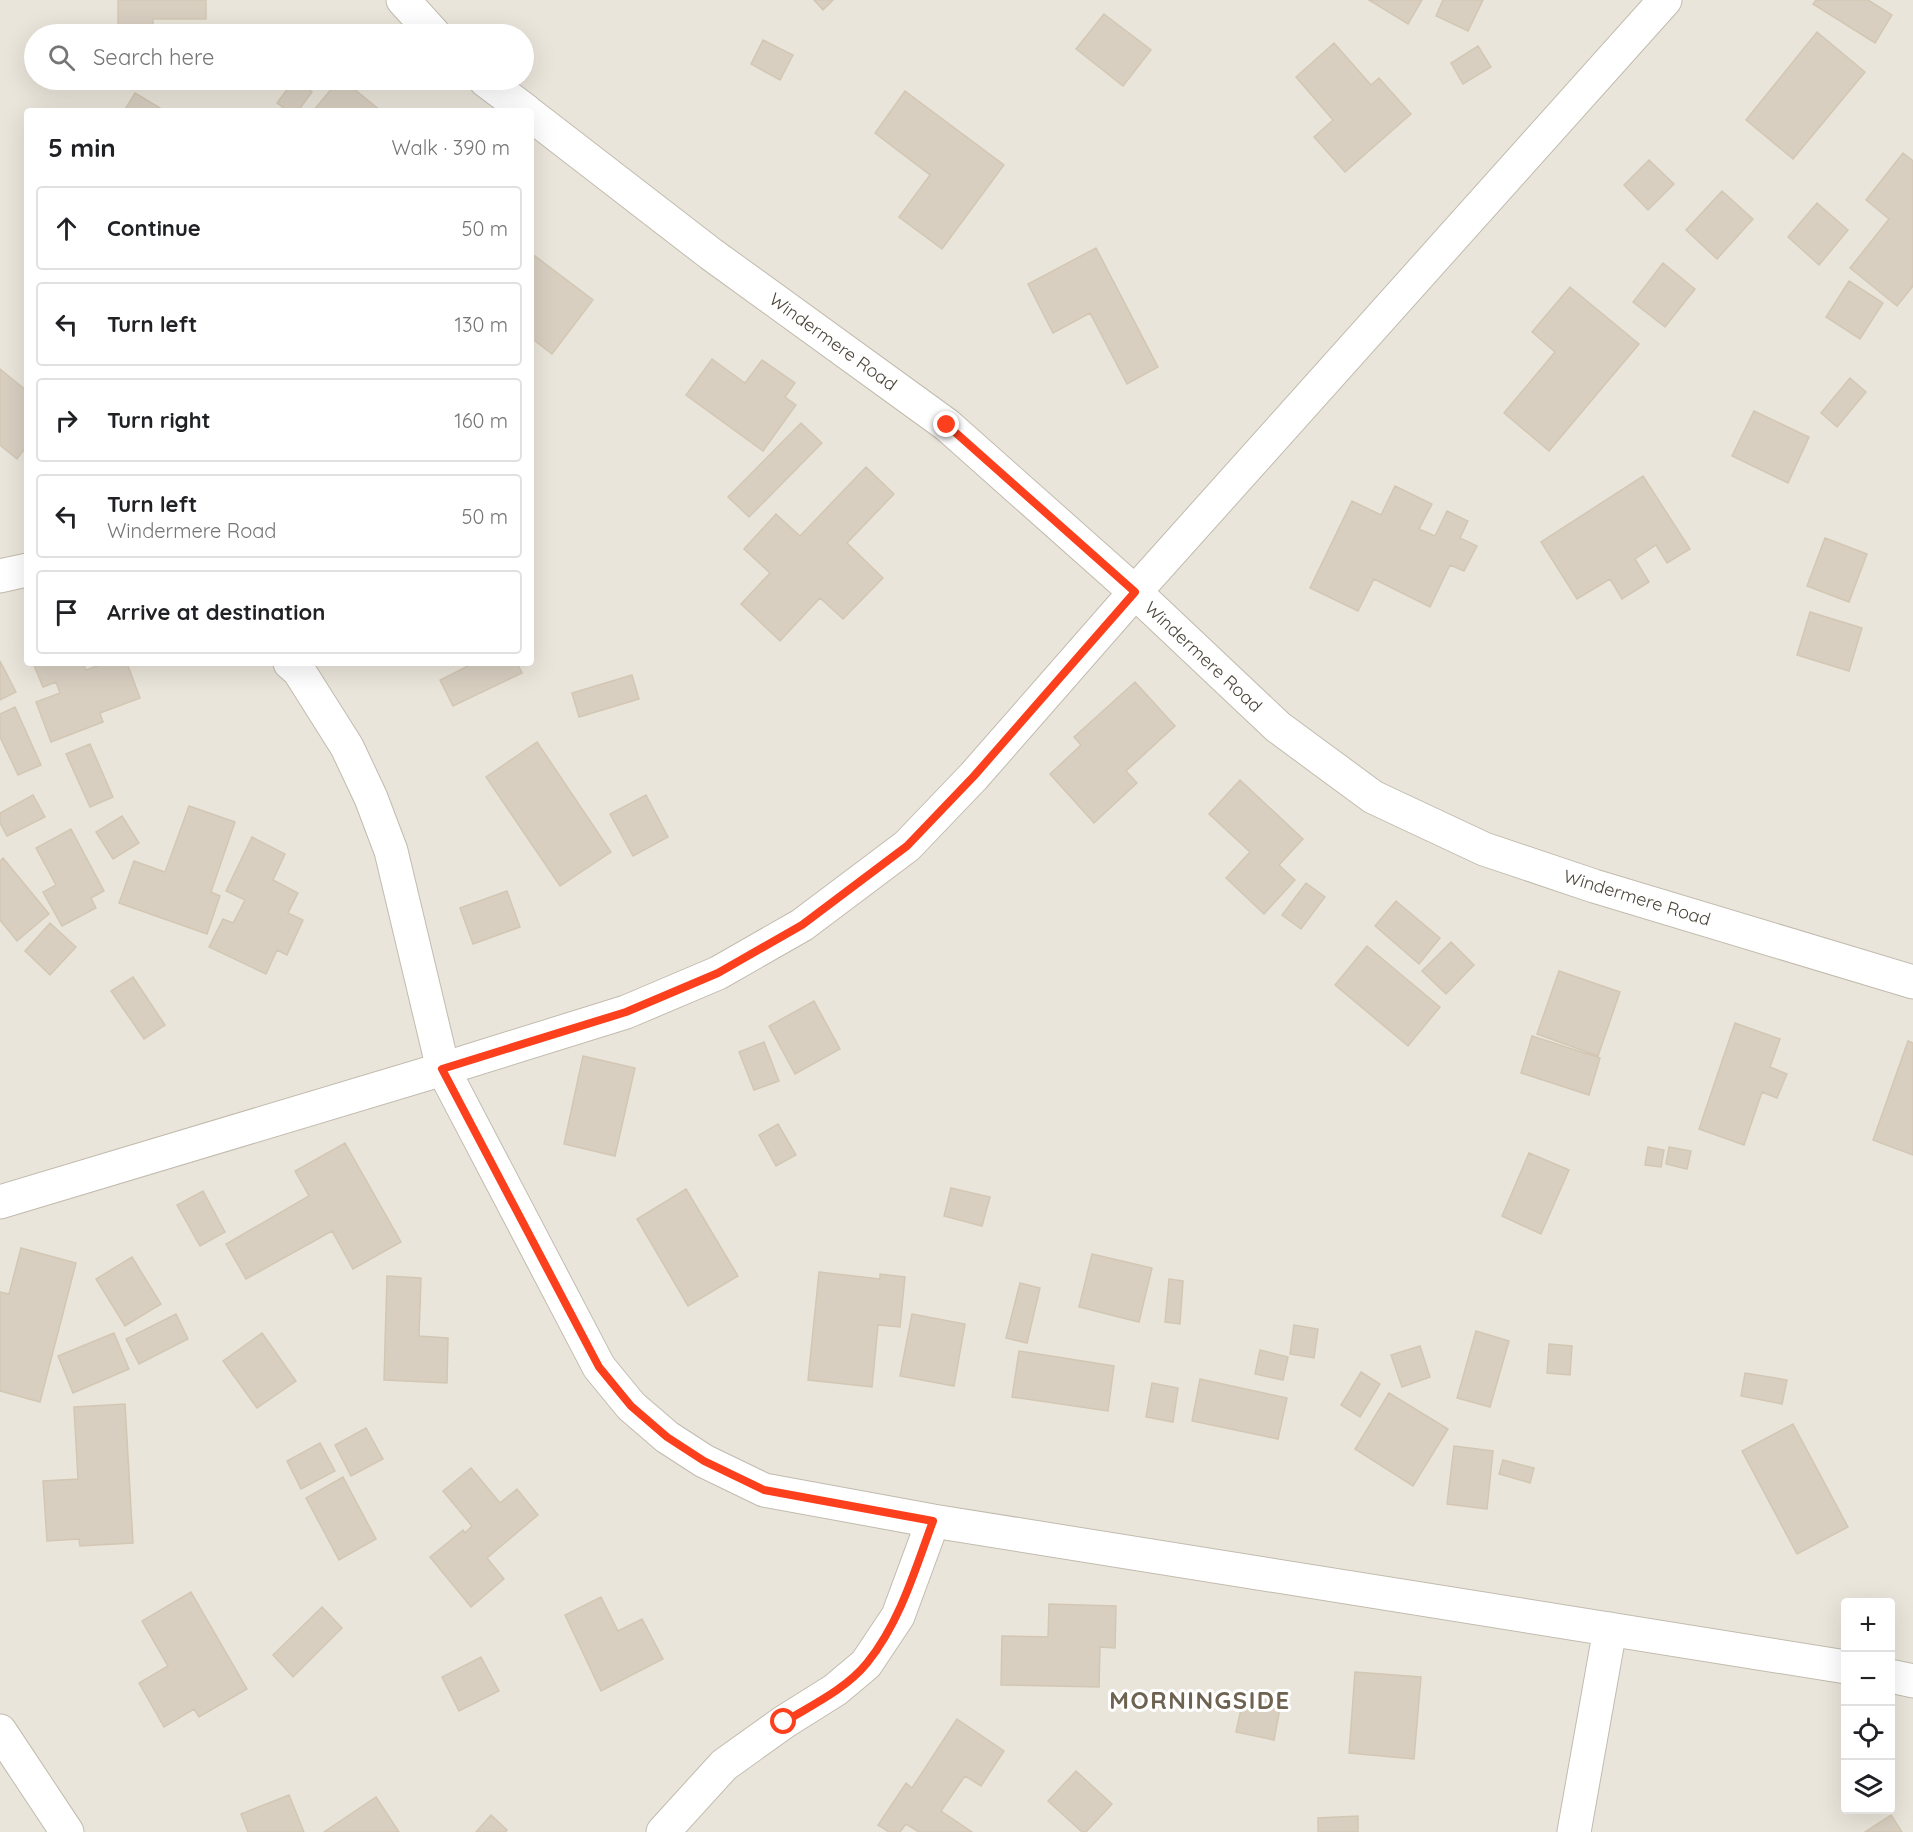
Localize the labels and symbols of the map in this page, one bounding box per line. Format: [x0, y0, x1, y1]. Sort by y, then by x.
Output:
street label: Windermere Road [765, 287, 902, 396]
route end [933, 411, 959, 437]
street label: Windermere Road [1140, 596, 1267, 717]
street label: Windermere Road [1561, 864, 1713, 931]
district label: MORNINGSIDE [1109, 1685, 1291, 1715]
route start [770, 1708, 796, 1734]

